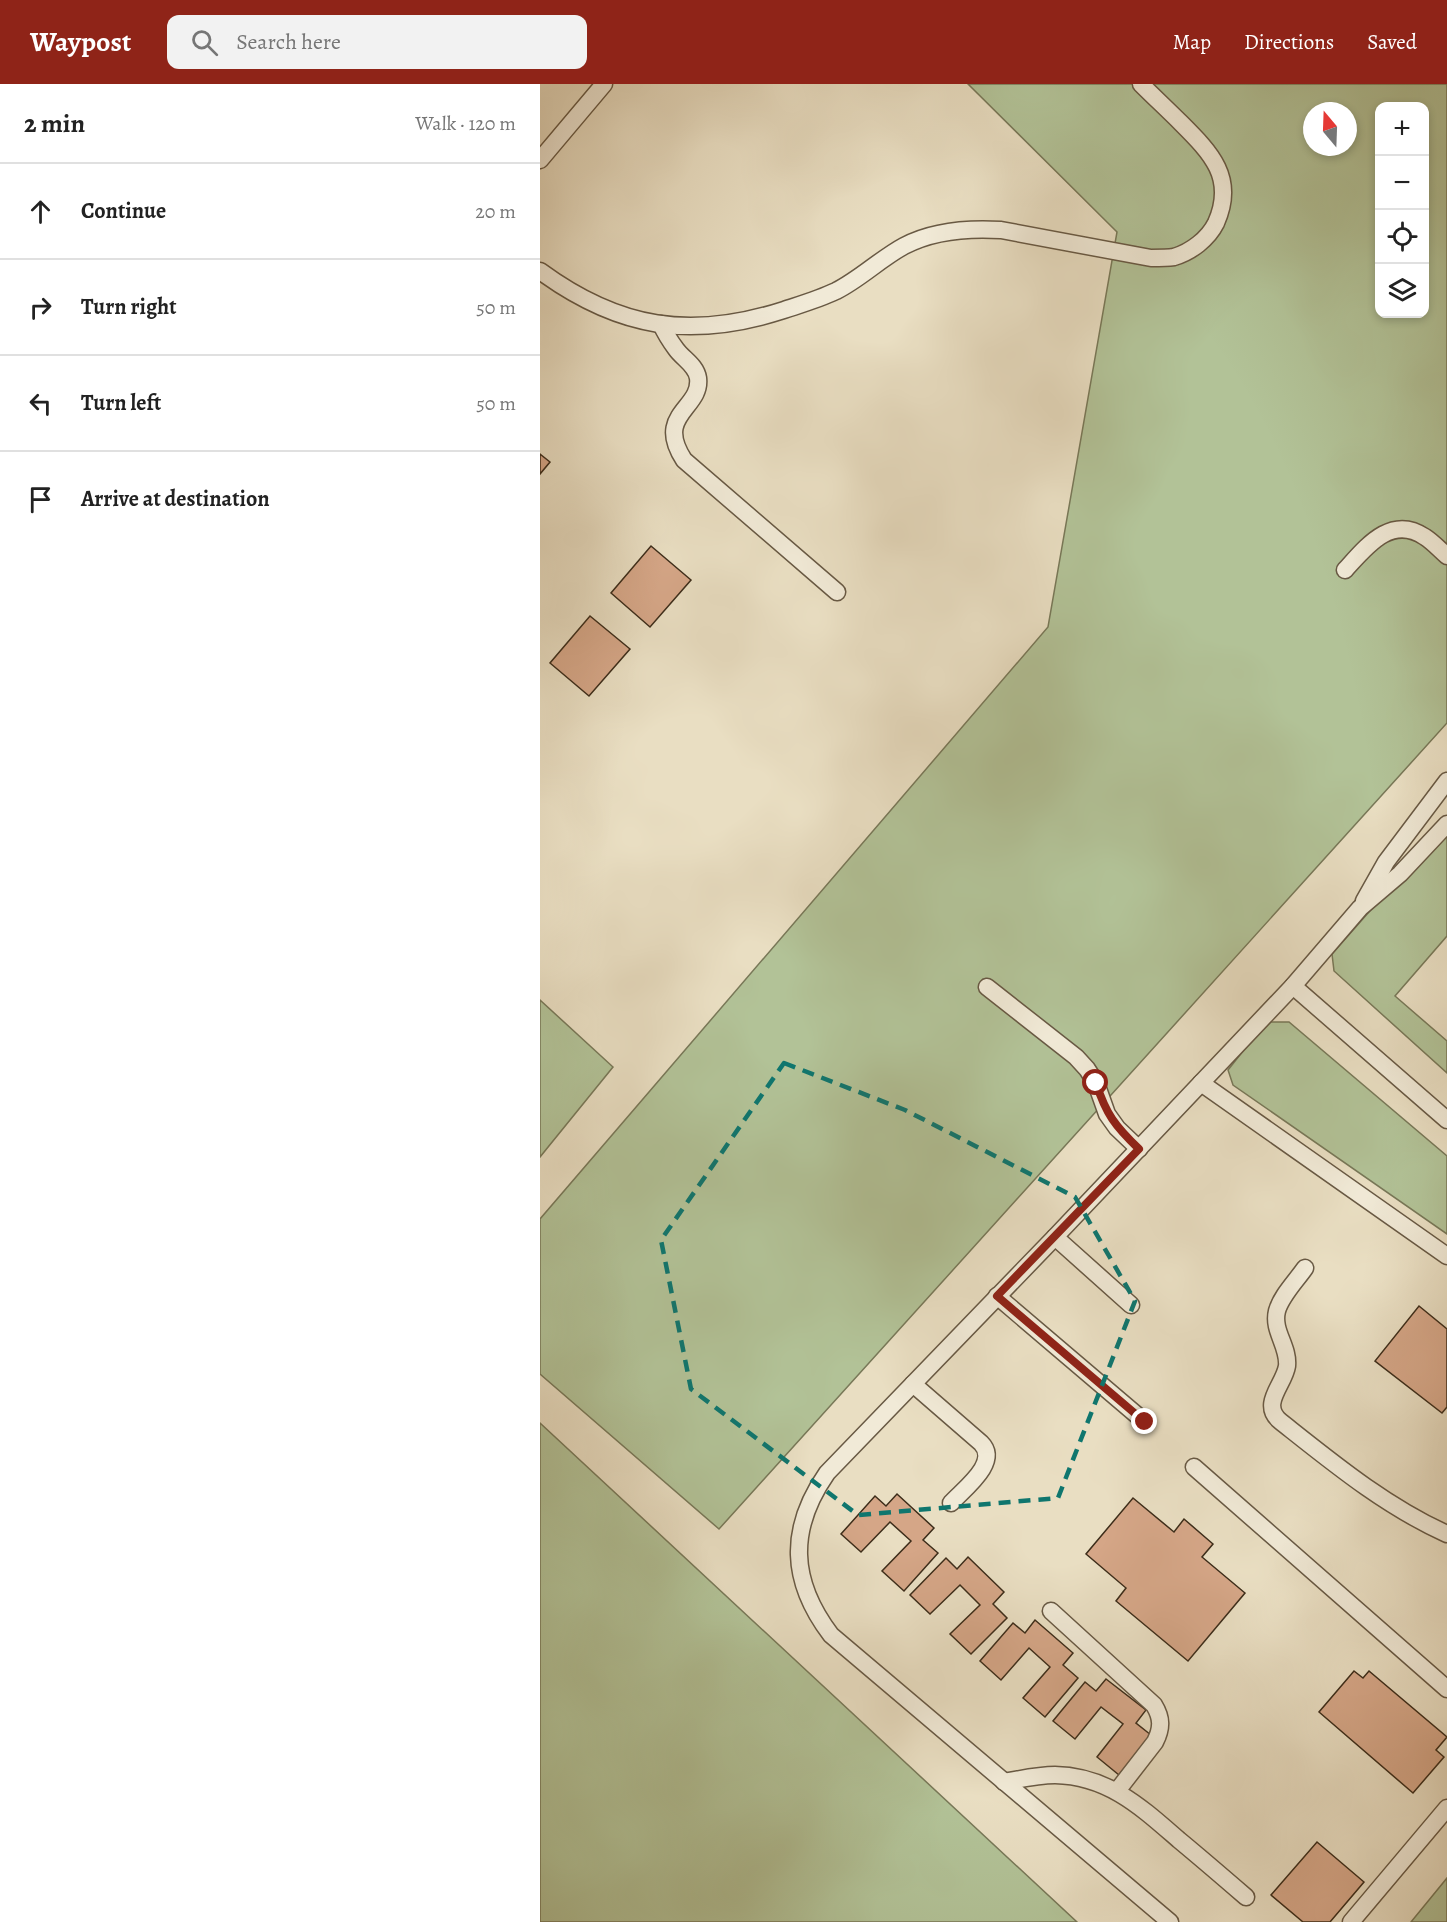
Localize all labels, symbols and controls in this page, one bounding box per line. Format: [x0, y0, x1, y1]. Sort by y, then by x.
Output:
search box [167, 15, 587, 69]
text: Waypost [30, 23, 131, 61]
icon: search [188, 26, 221, 59]
text: Search here [236, 27, 341, 57]
text: Map [1173, 28, 1211, 56]
text: Directions [1244, 28, 1334, 56]
text: Saved [1367, 28, 1417, 56]
north arrow [1303, 102, 1357, 156]
map controls [1375, 102, 1429, 318]
button: + [1375, 102, 1429, 156]
text: 2 min [24, 106, 85, 141]
text: Walk · 120 m [415, 110, 516, 137]
button: − [1375, 156, 1429, 210]
icon: ahead [24, 195, 57, 228]
text: Continue [81, 196, 166, 226]
text: 20 m [475, 198, 516, 225]
button: locate [1375, 210, 1429, 264]
button: layers [1375, 264, 1429, 318]
icon: right [24, 291, 57, 324]
text: Turn right [81, 292, 177, 322]
text: 50 m [476, 294, 516, 321]
icon: left [24, 387, 57, 420]
text: Turn left [81, 388, 161, 418]
text: 50 m [476, 390, 516, 417]
icon: arrive [24, 483, 57, 516]
text: Arrive at destination [81, 484, 270, 514]
route start [1082, 1069, 1108, 1095]
route end [1131, 1408, 1157, 1434]

